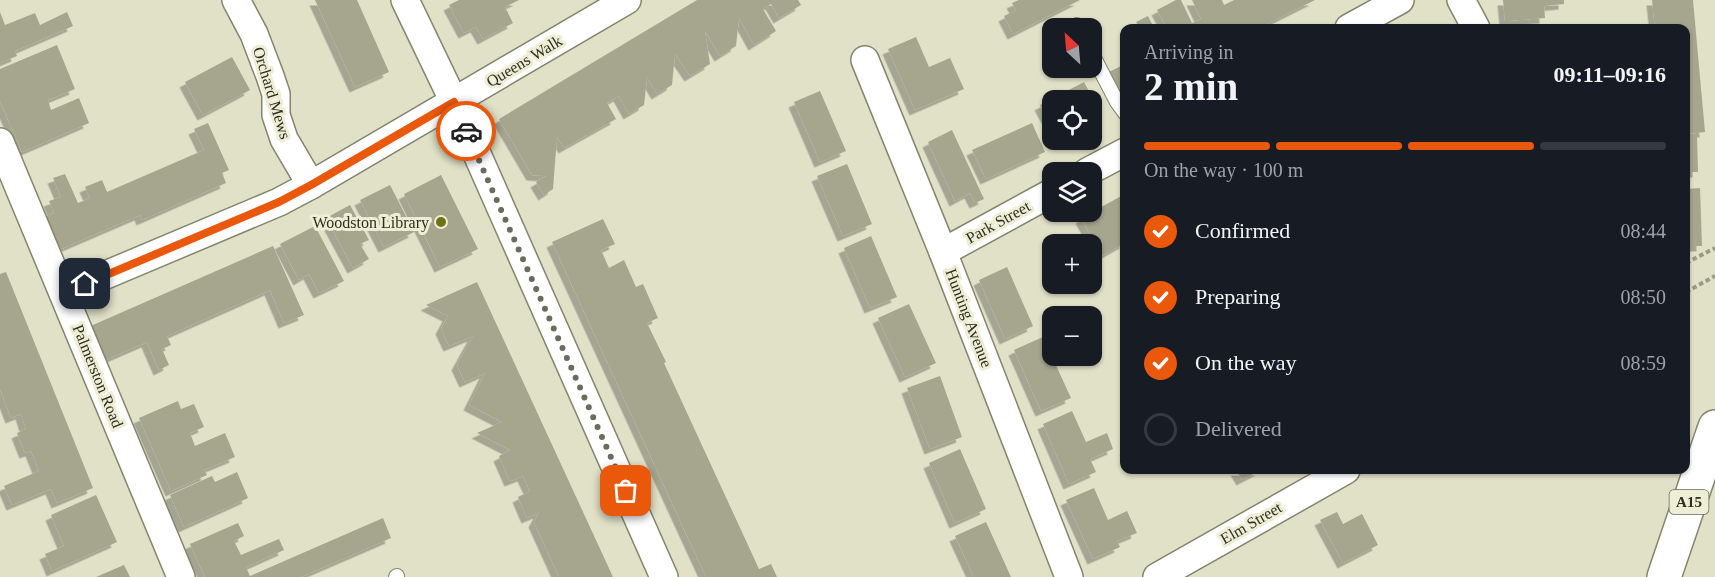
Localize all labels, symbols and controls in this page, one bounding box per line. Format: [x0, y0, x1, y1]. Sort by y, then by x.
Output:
north arrow [1042, 18, 1102, 78]
map controls [1042, 18, 1102, 366]
street label: Queens Walk [483, 32, 565, 90]
text: Arriving in [1144, 41, 1233, 63]
street label: Orchard Mews [250, 45, 294, 141]
text: 09:11–09:16 [1554, 62, 1666, 87]
text: 2 min [1144, 65, 1238, 108]
button: locate [1042, 90, 1102, 150]
courier [436, 101, 496, 161]
icon: car [450, 115, 483, 148]
text: On the way · 100 m [1144, 159, 1303, 181]
button: layers [1042, 162, 1102, 222]
street label: Park Street [963, 197, 1033, 247]
place label: Woodston Library [313, 214, 429, 232]
marker: Woodston Library [434, 215, 448, 229]
icon: check [1144, 215, 1177, 248]
text: Confirmed [1195, 218, 1290, 243]
text: 08:44 [1620, 220, 1666, 242]
button: + [1042, 234, 1102, 294]
pin [59, 258, 110, 309]
street label: Hunting Avenue [941, 266, 996, 370]
icon: home [68, 267, 101, 300]
icon: check [1144, 281, 1177, 314]
text: Preparing [1195, 284, 1281, 309]
text: 08:50 [1620, 286, 1666, 308]
button: − [1042, 306, 1102, 366]
street label: Palmerston Road [70, 322, 126, 430]
icon: check [1144, 347, 1177, 380]
text: On the way [1195, 350, 1296, 375]
text: 08:59 [1620, 352, 1666, 374]
text: Delivered [1195, 416, 1282, 441]
pin [600, 465, 651, 516]
icon: bag [609, 474, 642, 507]
road number: A15 [1670, 490, 1708, 514]
street label: Elm Street [1217, 498, 1285, 547]

